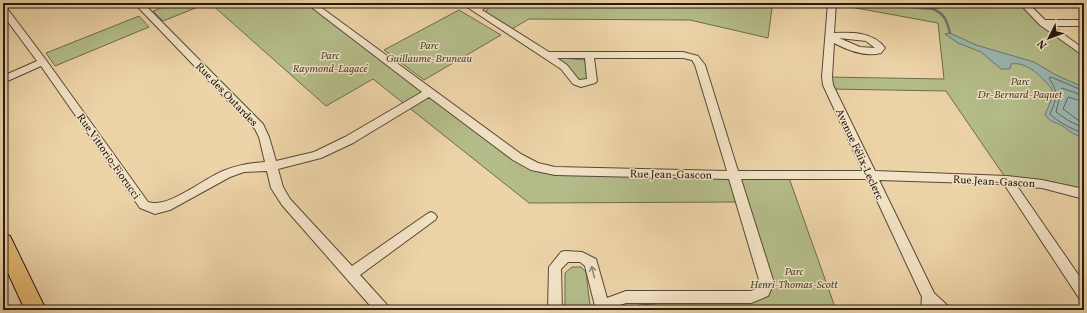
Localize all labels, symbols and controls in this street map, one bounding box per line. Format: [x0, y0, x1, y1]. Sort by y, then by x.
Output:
north arrow [1029, 18, 1069, 58]
text: N [1034, 36, 1051, 52]
park label: Parc Guillaume-Bruneau [386, 39, 472, 67]
park label: Parc Raymond-Lagacé [293, 49, 368, 77]
street label: Rue des Outardes [191, 60, 261, 131]
park label: Parc Dr-Bernard-Paquet [978, 75, 1063, 103]
street label: Avenue Félix-Leclerc [831, 106, 886, 203]
street label: Rue Vittorio-Fiorucci [73, 111, 143, 203]
street label: Rue Jean-Gascon [630, 167, 713, 184]
street label: Rue Jean-Gascon [952, 173, 1036, 192]
park label: Parc Henri-Thomas-Scott [750, 265, 838, 293]
one-way arrow [589, 266, 597, 279]

